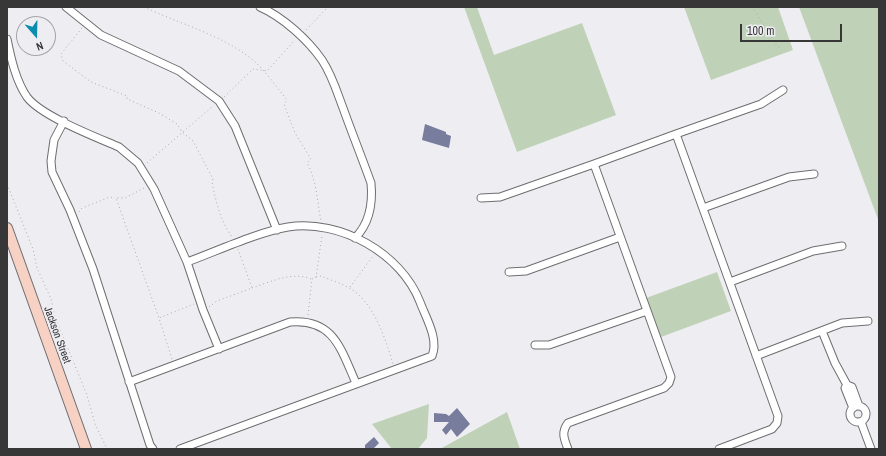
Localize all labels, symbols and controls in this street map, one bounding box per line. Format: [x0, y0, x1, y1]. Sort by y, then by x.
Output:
north arrow [16, 16, 56, 56]
scale bar [742, 16, 844, 42]
text: 100 m [747, 23, 774, 39]
text: N [34, 39, 45, 54]
street label: Jackson Street [41, 305, 73, 365]

